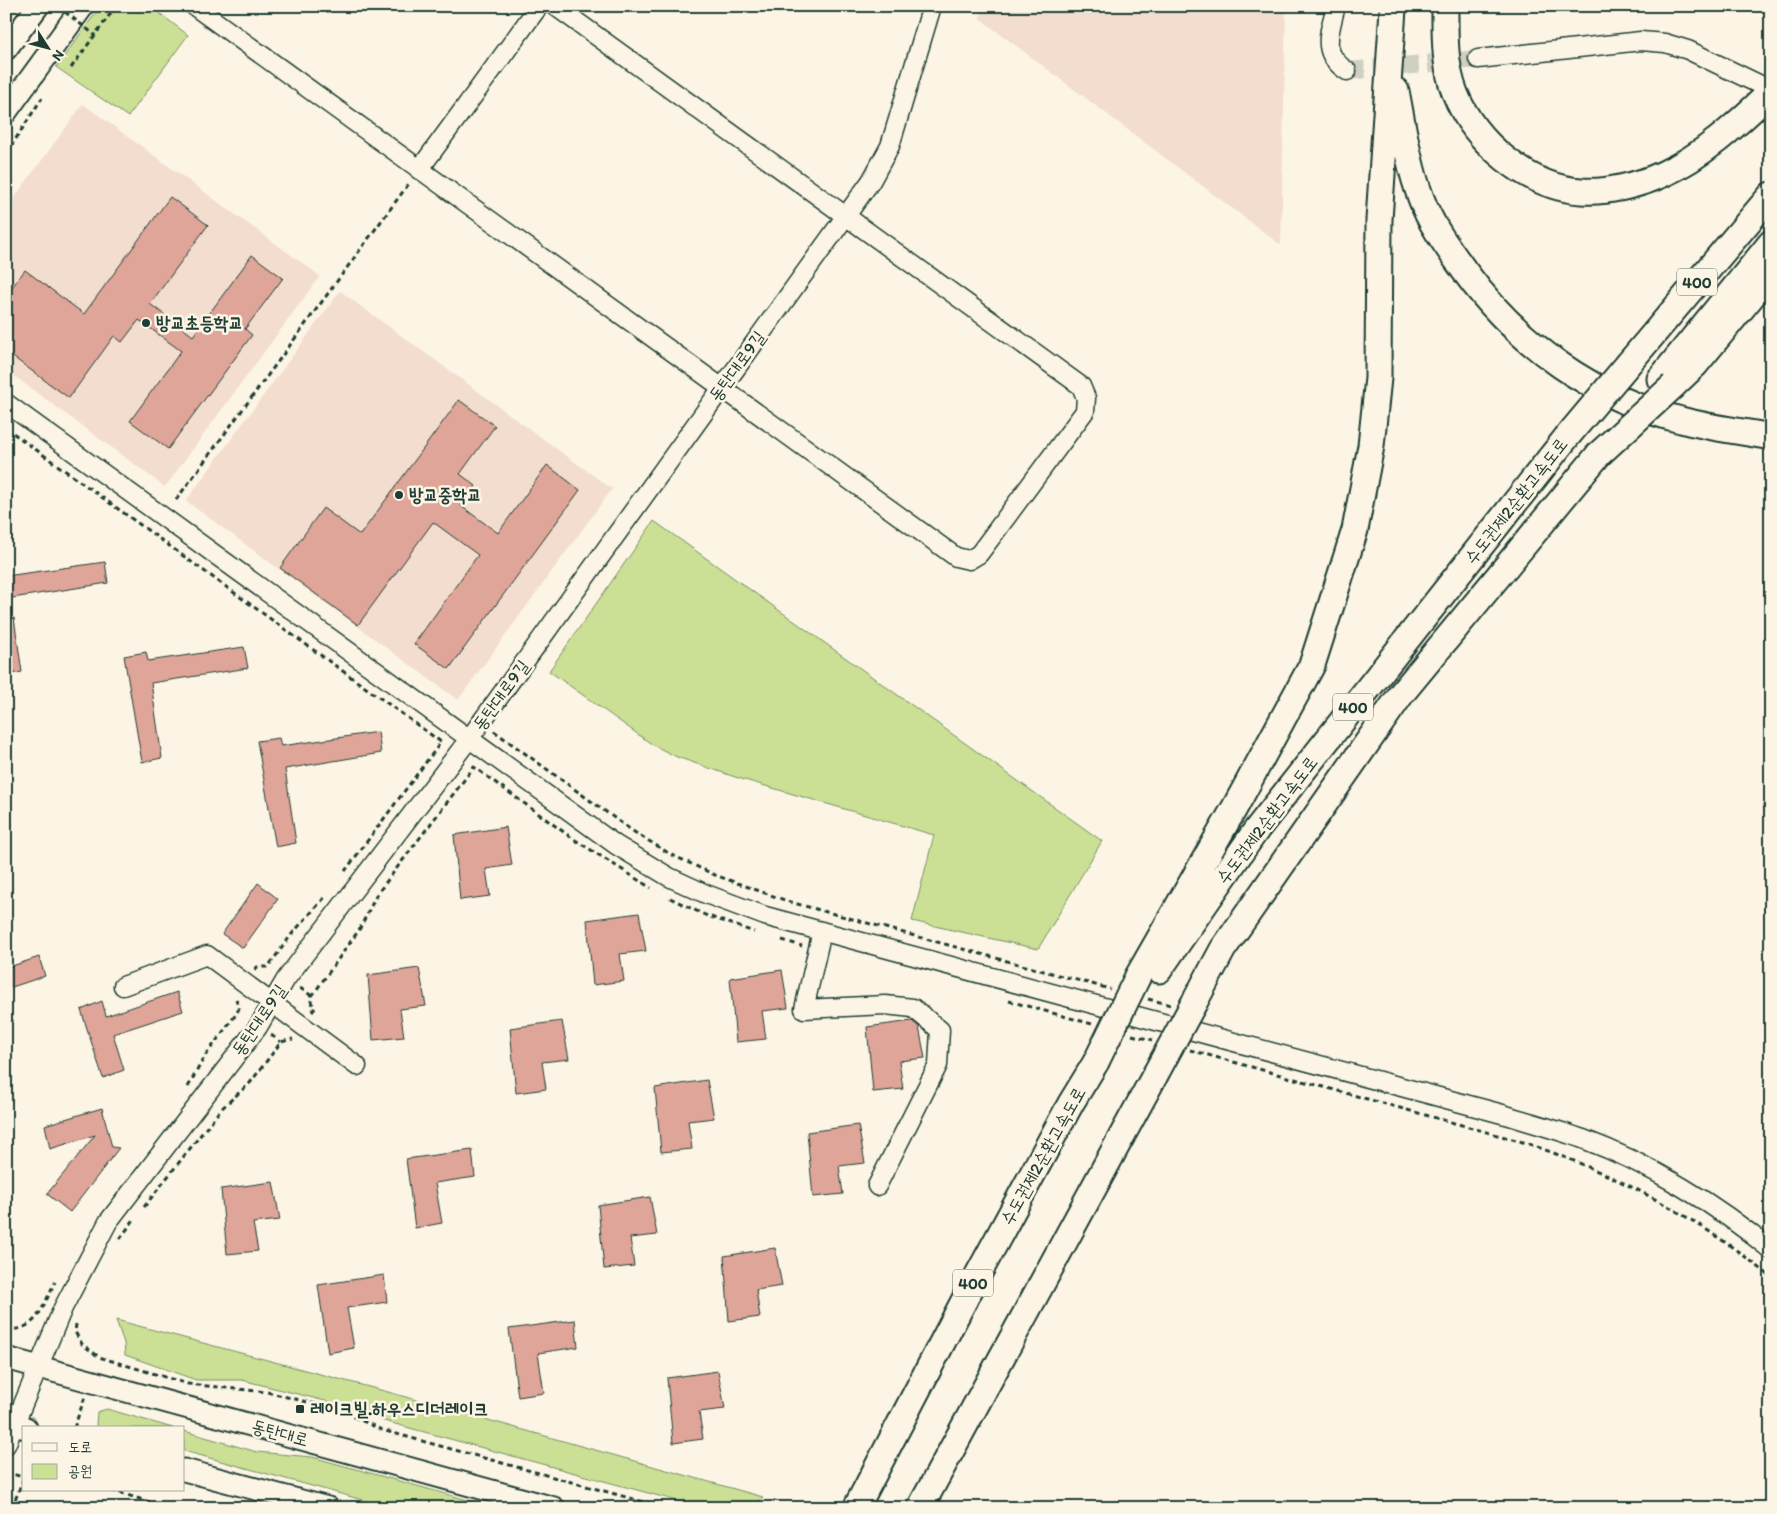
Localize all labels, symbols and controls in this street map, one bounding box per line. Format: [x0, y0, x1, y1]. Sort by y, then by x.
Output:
north arrow [22, 22, 72, 72]
text: N [48, 47, 68, 64]
road number: 400 [1677, 268, 1717, 296]
place label: 방교초등학교 [156, 312, 243, 334]
marker: 방교초등학교 [140, 317, 152, 329]
street label: 동탄대로9길 [704, 326, 770, 406]
street label: 수도권제2순환고속도로 [1460, 433, 1572, 569]
place label: 방교중학교 [409, 484, 481, 506]
marker: 방교중학교 [393, 489, 405, 501]
street label: 동탄대로9길 [468, 655, 534, 735]
road number: 400 [1333, 694, 1373, 720]
street label: 수도권제2순환고속도로 [1212, 752, 1322, 888]
street label: 동탄대로9길 [227, 980, 291, 1060]
street label: 수도권제2순환고속도로 [996, 1083, 1090, 1229]
road number: 400 [953, 1270, 993, 1296]
place label: 레이크빌.하우스디더레이크 [310, 1398, 488, 1420]
marker: 레이크빌.하우스디더레이크 [294, 1403, 306, 1415]
street label: 동탄대로 [249, 1415, 311, 1451]
legend [22, 1426, 185, 1492]
text: 도로 [68, 1438, 92, 1456]
text: 공원 [68, 1462, 92, 1480]

